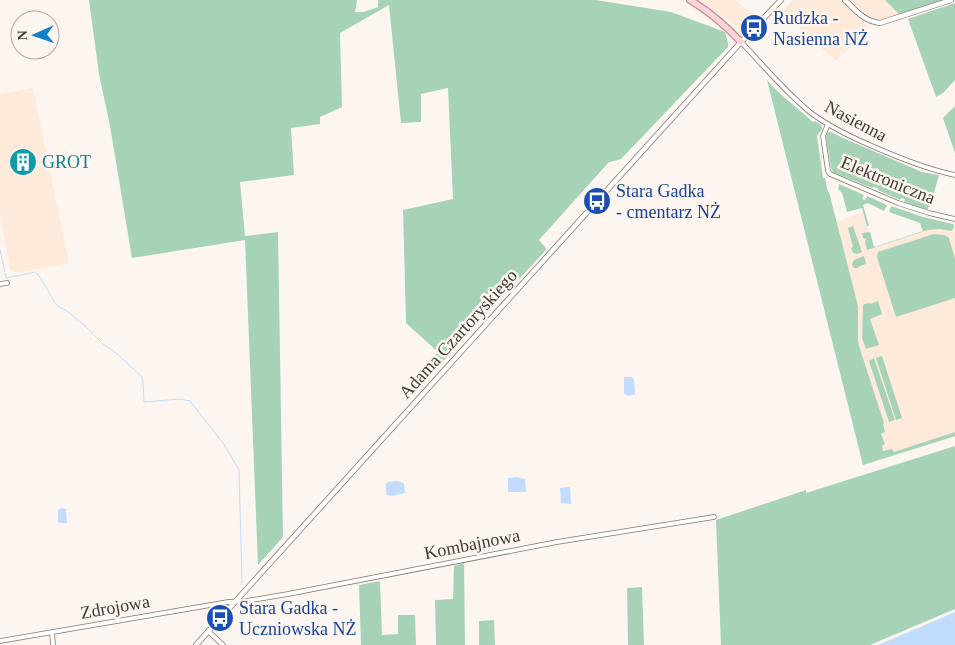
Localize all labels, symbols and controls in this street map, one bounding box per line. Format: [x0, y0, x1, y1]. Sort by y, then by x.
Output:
place label: Rudzka - Nasienna NŻ [773, 8, 868, 49]
north arrow [10, 10, 60, 60]
bus stop icon: Rudzka - Nasienna NŻ [739, 13, 769, 43]
text: N [15, 30, 30, 41]
street label: Nasienna [822, 96, 890, 146]
building icon: GROT [8, 147, 38, 177]
place label: GROT [42, 152, 91, 172]
street label: Elektroniczna [838, 152, 938, 208]
place label: Stara Gadka - cmentarz NŻ [616, 181, 721, 222]
bus stop icon: Stara Gadka - cmentarz NŻ [582, 186, 612, 216]
street label: Adama Czartoryskiego [395, 265, 521, 403]
street label: Kombajnowa [422, 525, 522, 563]
street label: Zdrojowa [79, 591, 151, 623]
place label: Stara Gadka - Uczniowska NŻ [239, 598, 356, 639]
bus stop icon: Stara Gadka - Uczniowska NŻ [205, 603, 235, 633]

